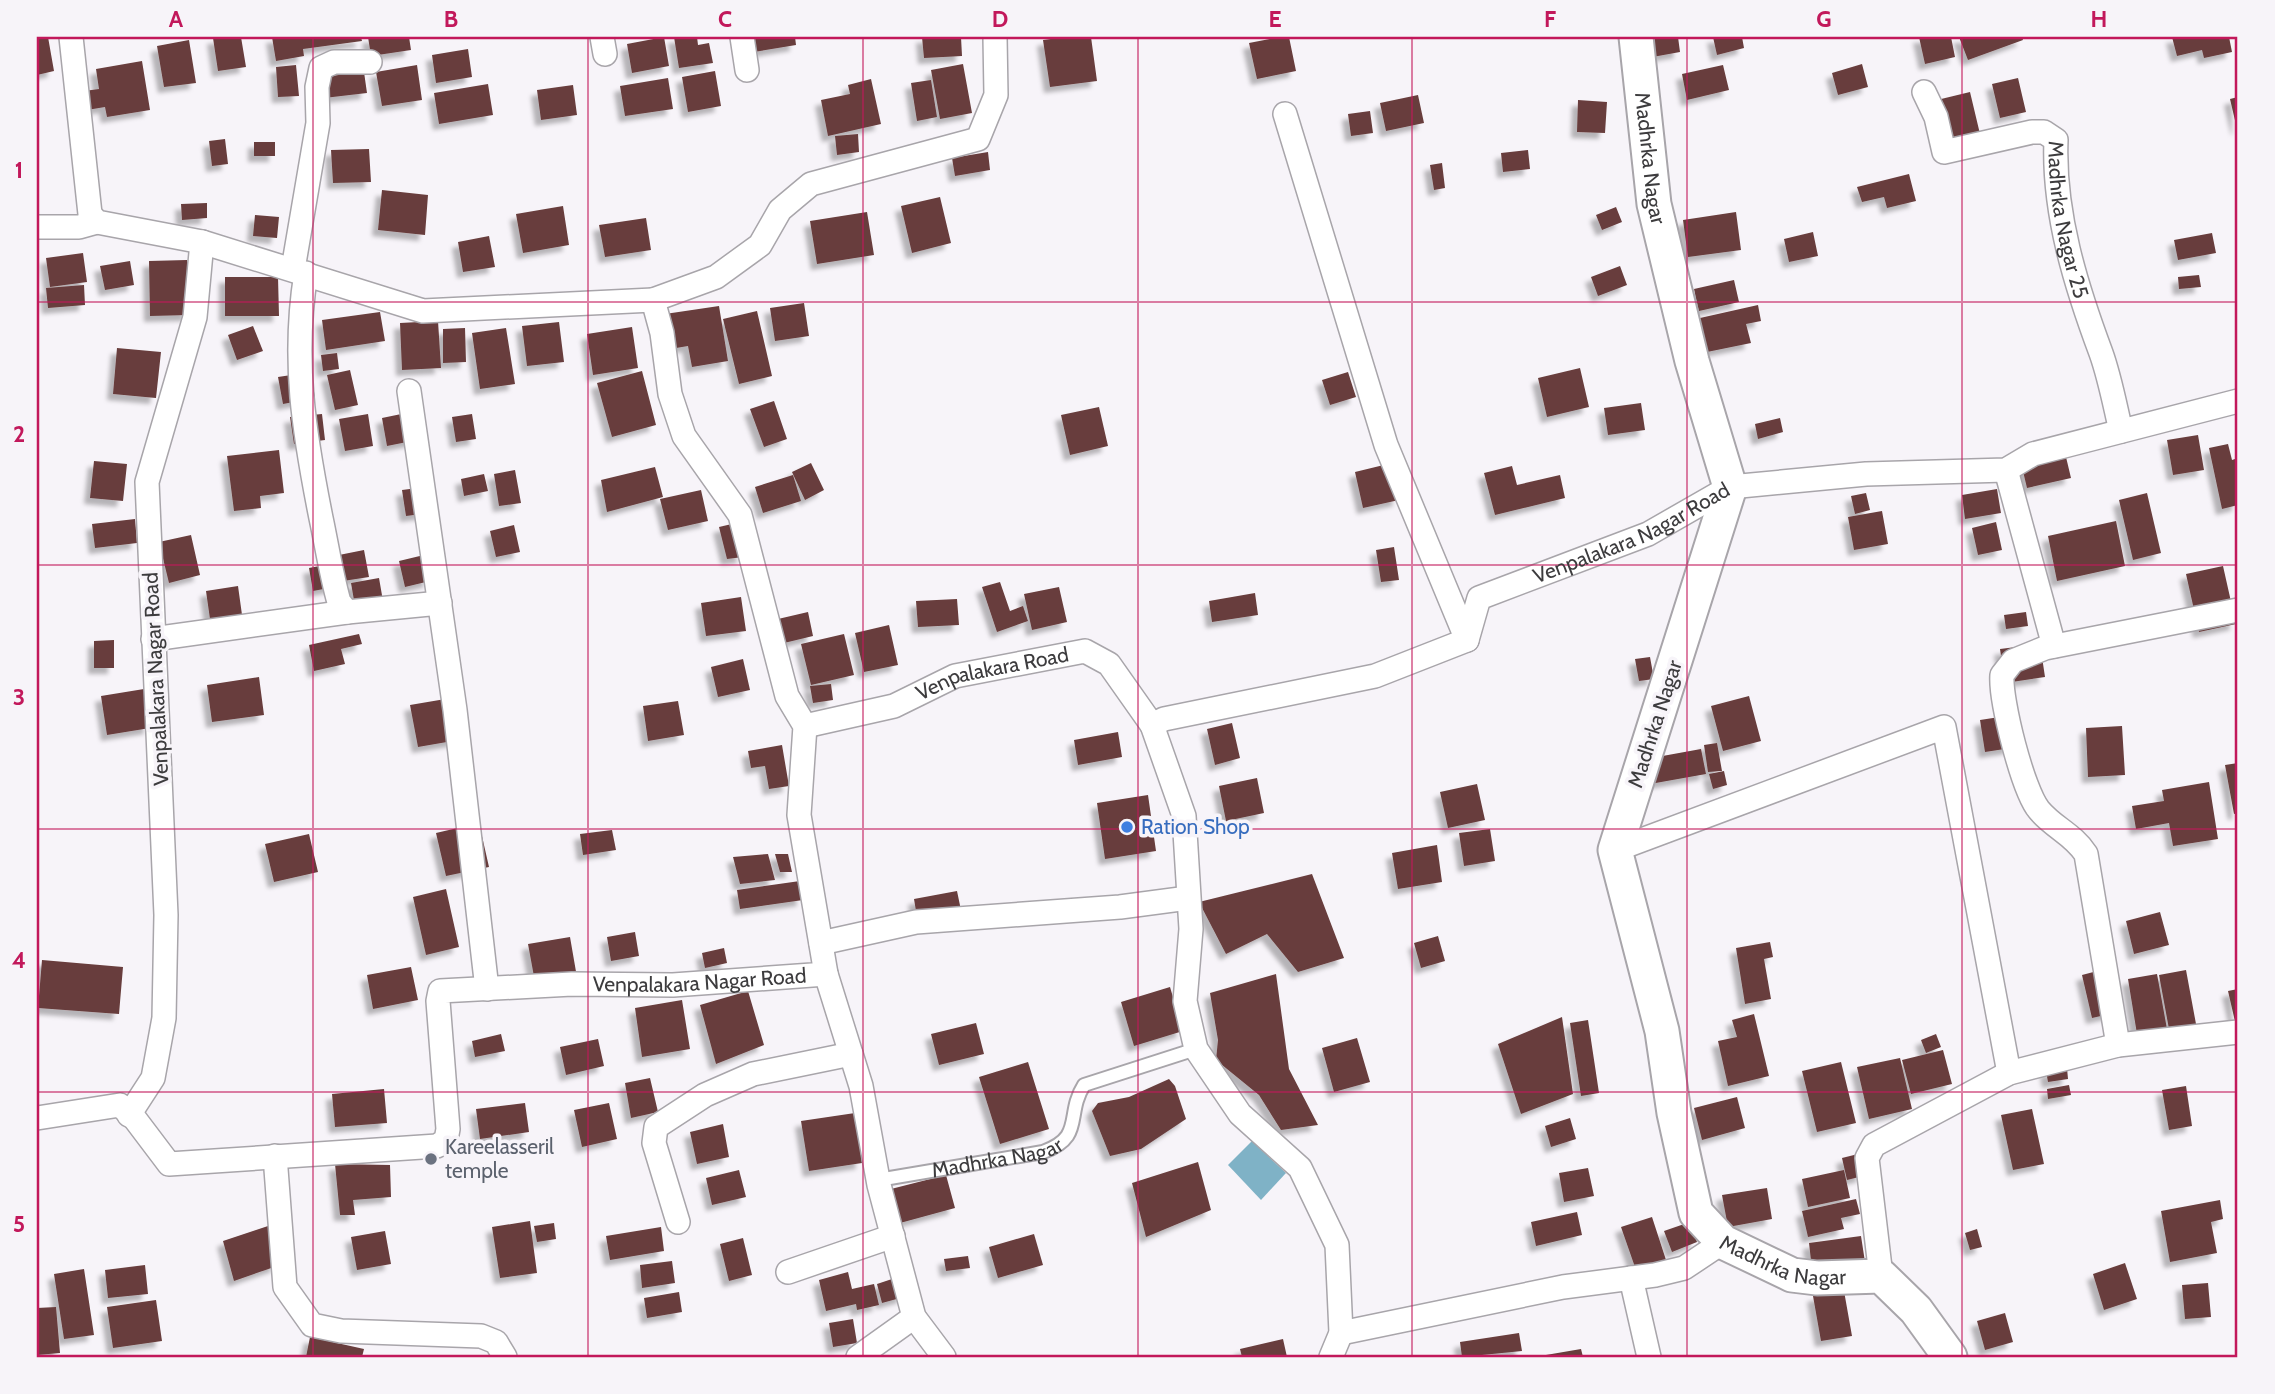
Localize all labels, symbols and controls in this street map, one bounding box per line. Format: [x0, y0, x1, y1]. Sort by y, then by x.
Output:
text: A [169, 5, 184, 33]
text: B [444, 5, 458, 33]
text: C [718, 5, 732, 33]
text: D [992, 5, 1008, 33]
text: E [1268, 5, 1282, 33]
text: F [1544, 5, 1556, 33]
text: G [1816, 5, 1832, 33]
text: H [2091, 5, 2107, 33]
street label: Madhrka Nagar [1630, 91, 1672, 227]
street label: Madhrka Nagar 25 [2044, 141, 2094, 301]
text: 1 [15, 156, 23, 184]
text: 2 [13, 420, 25, 448]
street label: Venpalakara Nagar Road [1530, 477, 1734, 588]
street label: Venpalakara Nagar Road [137, 572, 174, 786]
street label: Venpalakara Road [912, 641, 1071, 705]
street label: Madhrka Nagar [1622, 657, 1687, 791]
text: 3 [13, 683, 25, 711]
place label: Ration Shop [1141, 814, 1250, 839]
marker: Ration Shop [1119, 819, 1135, 835]
text: 4 [12, 946, 26, 974]
street label: Venpalakara Nagar Road [593, 962, 807, 997]
street label: Madhrka Nagar [930, 1132, 1068, 1183]
place label: Kareelasseril temple [445, 1134, 554, 1183]
marker: Kareelasseril temple [423, 1151, 439, 1167]
text: 5 [13, 1210, 25, 1238]
street label: Madhrka Nagar [1716, 1229, 1847, 1290]

